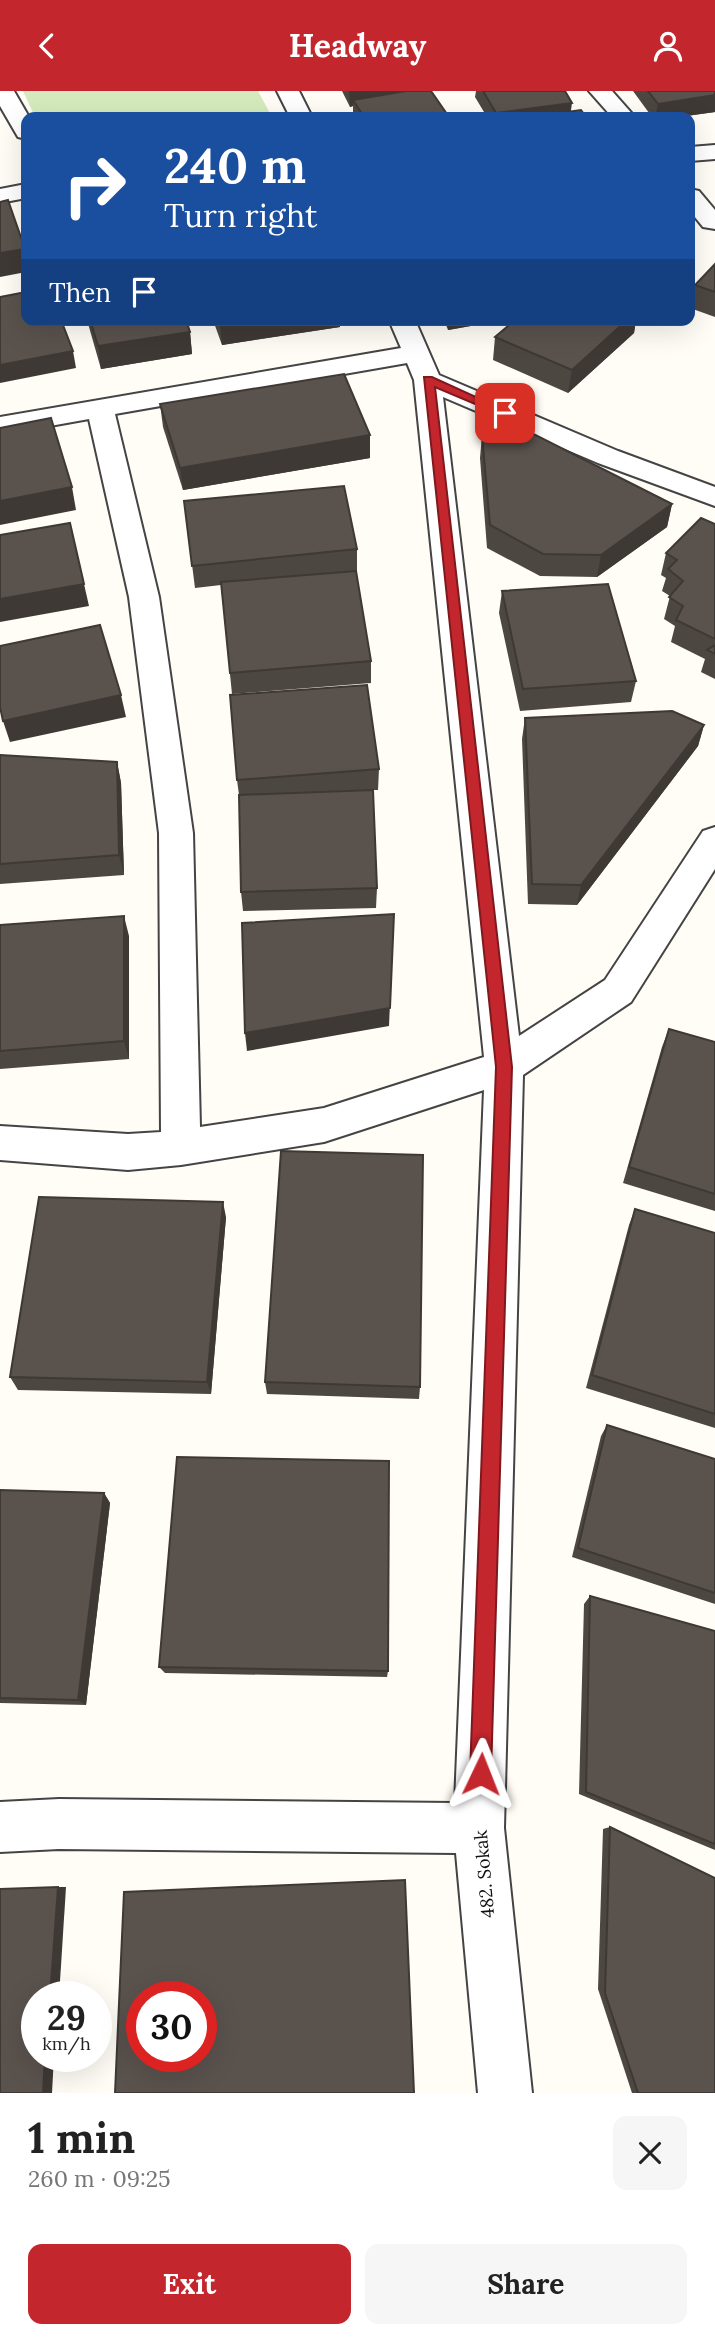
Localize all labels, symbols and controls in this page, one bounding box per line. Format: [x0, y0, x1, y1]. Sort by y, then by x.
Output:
text: Headway [289, 25, 426, 66]
icon: back [28, 27, 66, 65]
icon: person [649, 27, 687, 65]
text: 240 m [164, 134, 306, 196]
icon: right [49, 140, 140, 231]
text: Turn right [164, 195, 317, 236]
icon: arrive [125, 273, 163, 311]
text: Then [49, 276, 111, 309]
pin [475, 383, 535, 443]
icon: arrive [486, 394, 524, 432]
position arrow [444, 1737, 518, 1811]
street label: 482. Sokak [469, 1829, 499, 1919]
speed limit sign: 30 [126, 1981, 217, 2072]
text: 29 [47, 1995, 86, 2040]
text: km/h [42, 2032, 91, 2055]
text: 1 min [28, 2111, 135, 2165]
button: close [613, 2116, 687, 2190]
text: 260 m · 09:25 [28, 2164, 171, 2193]
button: Exit [28, 2244, 351, 2324]
button: Share [365, 2244, 687, 2324]

